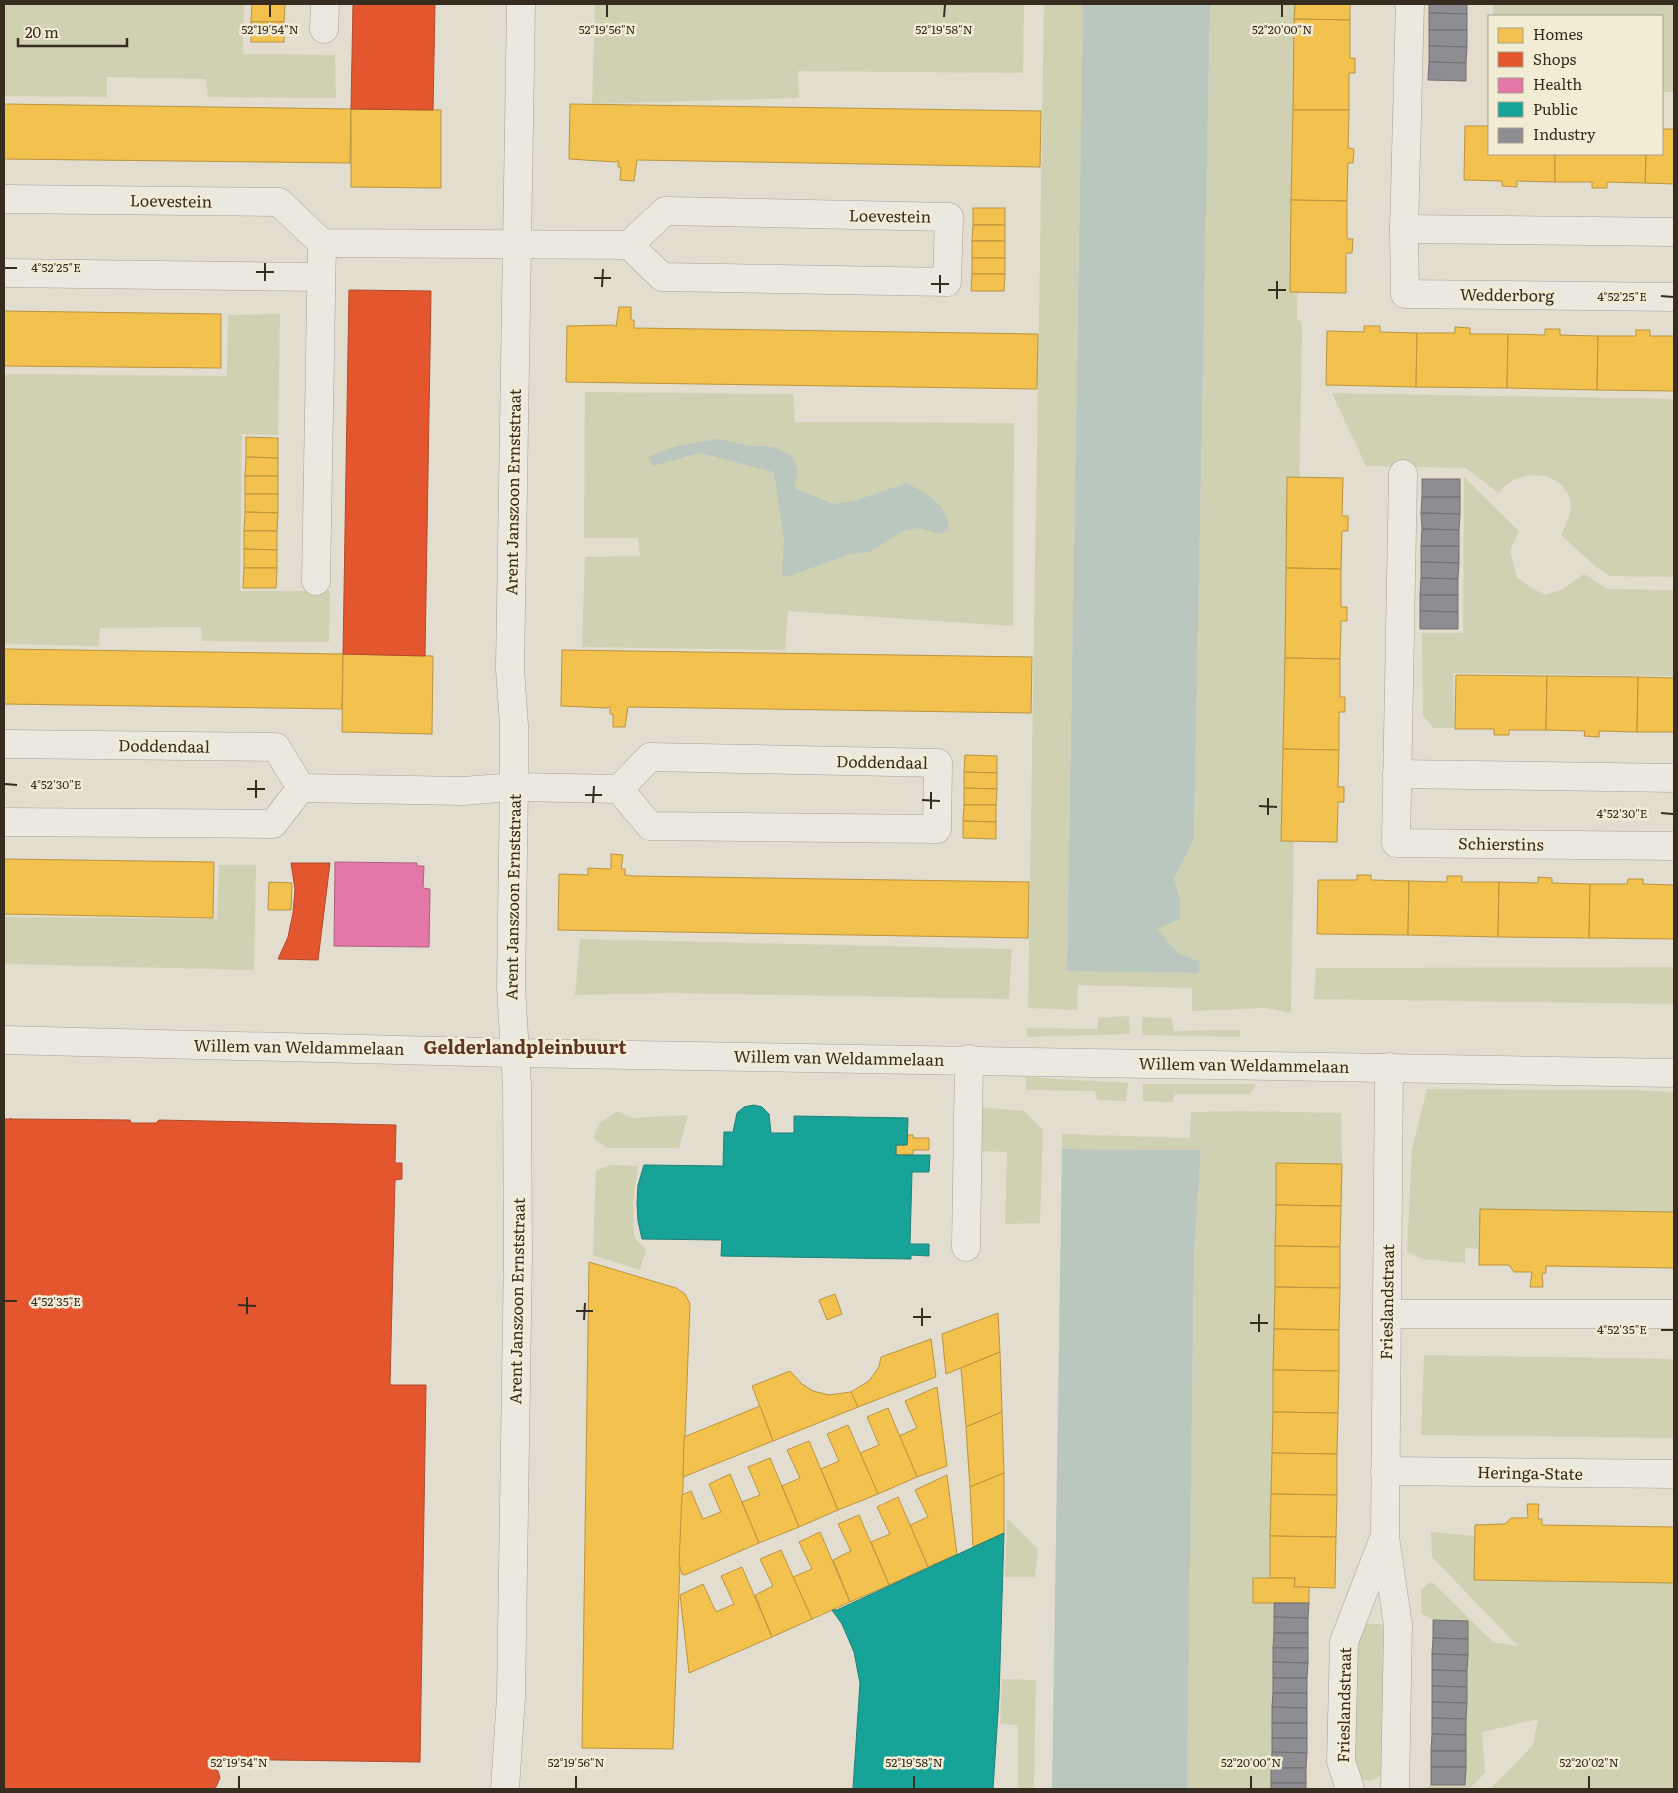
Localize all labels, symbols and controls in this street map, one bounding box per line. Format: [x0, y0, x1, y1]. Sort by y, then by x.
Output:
scale bar [18, 15, 126, 47]
legend [1488, 15, 1663, 155]
text: 20 m [25, 20, 59, 43]
text: 52°19'54"N [241, 20, 299, 38]
text: 52°19'56"N [578, 20, 636, 38]
text: 52°19'58"N [915, 20, 973, 38]
text: 52°20'00"N [1252, 20, 1312, 38]
text: Homes [1533, 22, 1583, 45]
text: Shops [1533, 47, 1576, 70]
text: Health [1533, 72, 1582, 95]
text: Public [1533, 97, 1578, 120]
text: Industry [1533, 122, 1596, 145]
street label: Loevestein [130, 187, 213, 213]
street label: Loevestein [849, 202, 932, 228]
text: 4°52'25"E [31, 258, 81, 276]
street label: Wedderborg [1460, 281, 1554, 307]
text: 4°52'25"E [1597, 287, 1647, 305]
street label: Arent Janszoon Ernststraat [498, 388, 526, 595]
street label: Doddendaal [118, 732, 210, 758]
street label: Doddendaal [836, 748, 928, 774]
text: 4°52'30"E [31, 775, 82, 793]
street label: Arent Janszoon Ernststraat [498, 793, 526, 1000]
text: 4°52'30"E [1597, 804, 1648, 822]
street label: Schierstins [1458, 830, 1544, 856]
street label: Willem van Weldammelaan [193, 1032, 405, 1060]
district label: Gelderlandpleinbuurt [424, 1033, 627, 1060]
street label: Willem van Weldammelaan [733, 1043, 945, 1071]
street label: Willem van Weldammelaan [1138, 1050, 1350, 1078]
street label: Arent Janszoon Ernststraat [502, 1197, 530, 1404]
street label: Frieslandstraat [1373, 1243, 1399, 1360]
text: 4°52'35"E [31, 1292, 81, 1310]
text: 4°52'35"E [1597, 1320, 1647, 1338]
street label: Heringa-State [1477, 1459, 1583, 1485]
street label: Frieslandstraat [1330, 1646, 1356, 1763]
text: 52°19'54"N [210, 1753, 268, 1771]
text: 52°19'56"N [547, 1753, 605, 1771]
text: 52°19'58"N [885, 1753, 943, 1771]
text: 52°20'00"N [1221, 1753, 1281, 1771]
text: 52°20'02"N [1559, 1753, 1619, 1771]

